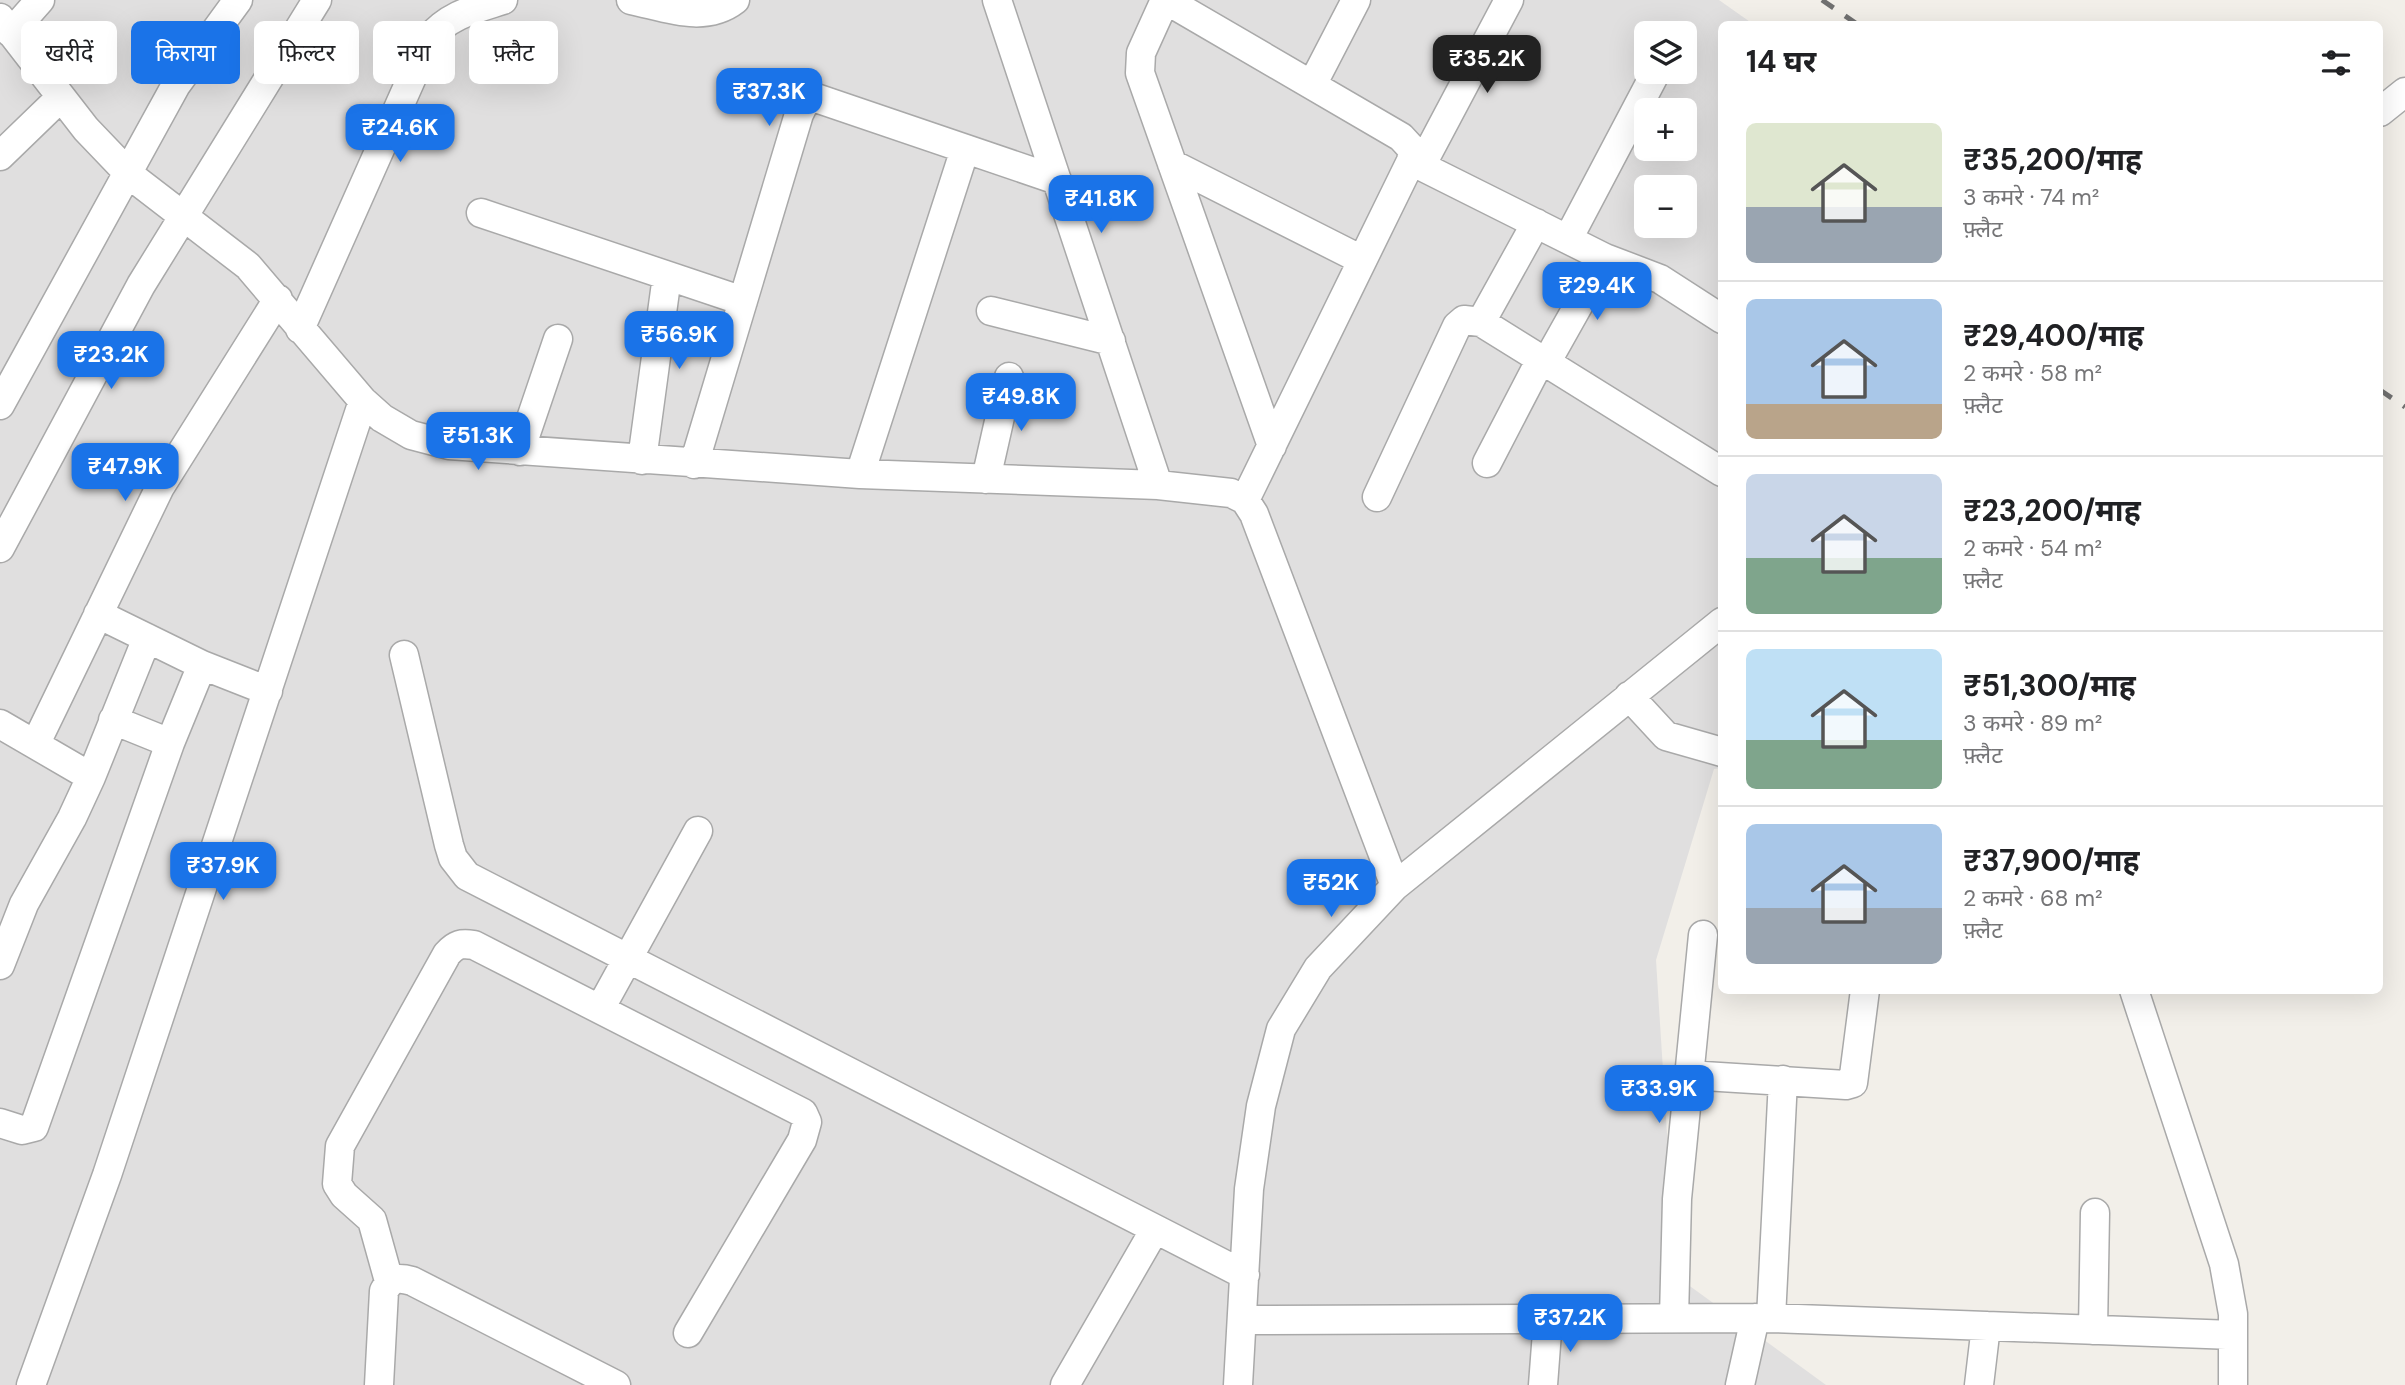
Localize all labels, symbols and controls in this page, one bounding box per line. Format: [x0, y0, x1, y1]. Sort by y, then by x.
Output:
chip: खरीदें [21, 21, 117, 84]
chip: किराया [131, 21, 240, 84]
chip: फ़िल्टर [254, 21, 359, 84]
chip: नया [373, 21, 455, 84]
chip: फ़्लैट [469, 21, 558, 84]
map controls [1634, 21, 1697, 238]
button: layers [1634, 21, 1697, 84]
pin: ₹35.2K [1430, 36, 1544, 95]
text: 14 घर [1746, 42, 1816, 81]
text: ₹35.2K [1449, 43, 1525, 73]
icon: filters [2317, 44, 2355, 82]
pin: ₹37.3K [712, 68, 826, 128]
text: ₹37.3K [732, 76, 806, 106]
button: + [1634, 98, 1697, 161]
pin: ₹24.6K [343, 104, 457, 164]
text: ₹24.6K [362, 112, 438, 142]
text: ₹35,200/माह [1963, 140, 2142, 179]
icon: home [1802, 151, 1886, 235]
button: − [1634, 175, 1697, 238]
pin: ₹41.8K [1044, 176, 1158, 235]
text: 3 कमरे · 74 m² [1963, 182, 2099, 212]
text: ₹41.8K [1065, 183, 1137, 213]
text: फ़्लैट [1963, 214, 2003, 244]
pin: ₹29.4K [1540, 262, 1654, 322]
text: ₹29.4K [1558, 270, 1636, 300]
pin: ₹56.9K [622, 312, 736, 371]
text: ₹29,400/माह [1963, 316, 2144, 355]
text: ₹56.9K [641, 319, 718, 349]
icon: home [1802, 327, 1886, 411]
pin: ₹23.2K [54, 332, 168, 391]
text: ₹23.2K [73, 339, 149, 369]
text: 2 कमरे · 58 m² [1963, 358, 2102, 388]
pin: ₹49.8K [964, 374, 1078, 433]
text: ₹49.8K [982, 381, 1060, 411]
text: फ़्लैट [1963, 390, 2003, 420]
pin: ₹51.3K [421, 412, 535, 472]
text: ₹51.3K [442, 420, 514, 450]
pin: ₹47.9K [68, 444, 182, 503]
text: ₹47.9K [88, 451, 162, 481]
text: ₹23,200/माह [1963, 491, 2141, 530]
icon: home [1802, 502, 1886, 586]
text: 2 कमरे · 54 m² [1963, 533, 2102, 563]
text: फ़्लैट [1963, 565, 2003, 595]
text: ₹51,300/माह [1963, 666, 2136, 705]
icon: home [1802, 677, 1886, 761]
text: 3 कमरे · 89 m² [1963, 708, 2102, 738]
text: फ़्लैट [1963, 740, 2003, 770]
text: ₹37,900/माह [1963, 841, 2140, 880]
pin: ₹37.9K [166, 842, 280, 902]
text: ₹37.9K [186, 850, 260, 880]
icon: home [1802, 852, 1886, 936]
pin: ₹52K [1290, 860, 1372, 919]
text: ₹52K [1303, 867, 1359, 897]
text: 2 कमरे · 68 m² [1963, 883, 2103, 913]
text: फ़्लैट [1963, 915, 2003, 945]
pin: ₹33.9K [1602, 1066, 1716, 1125]
text: ₹33.9K [1621, 1073, 1697, 1103]
pin: ₹37.2K [1513, 1294, 1627, 1354]
text: ₹37.2K [1534, 1302, 1606, 1332]

